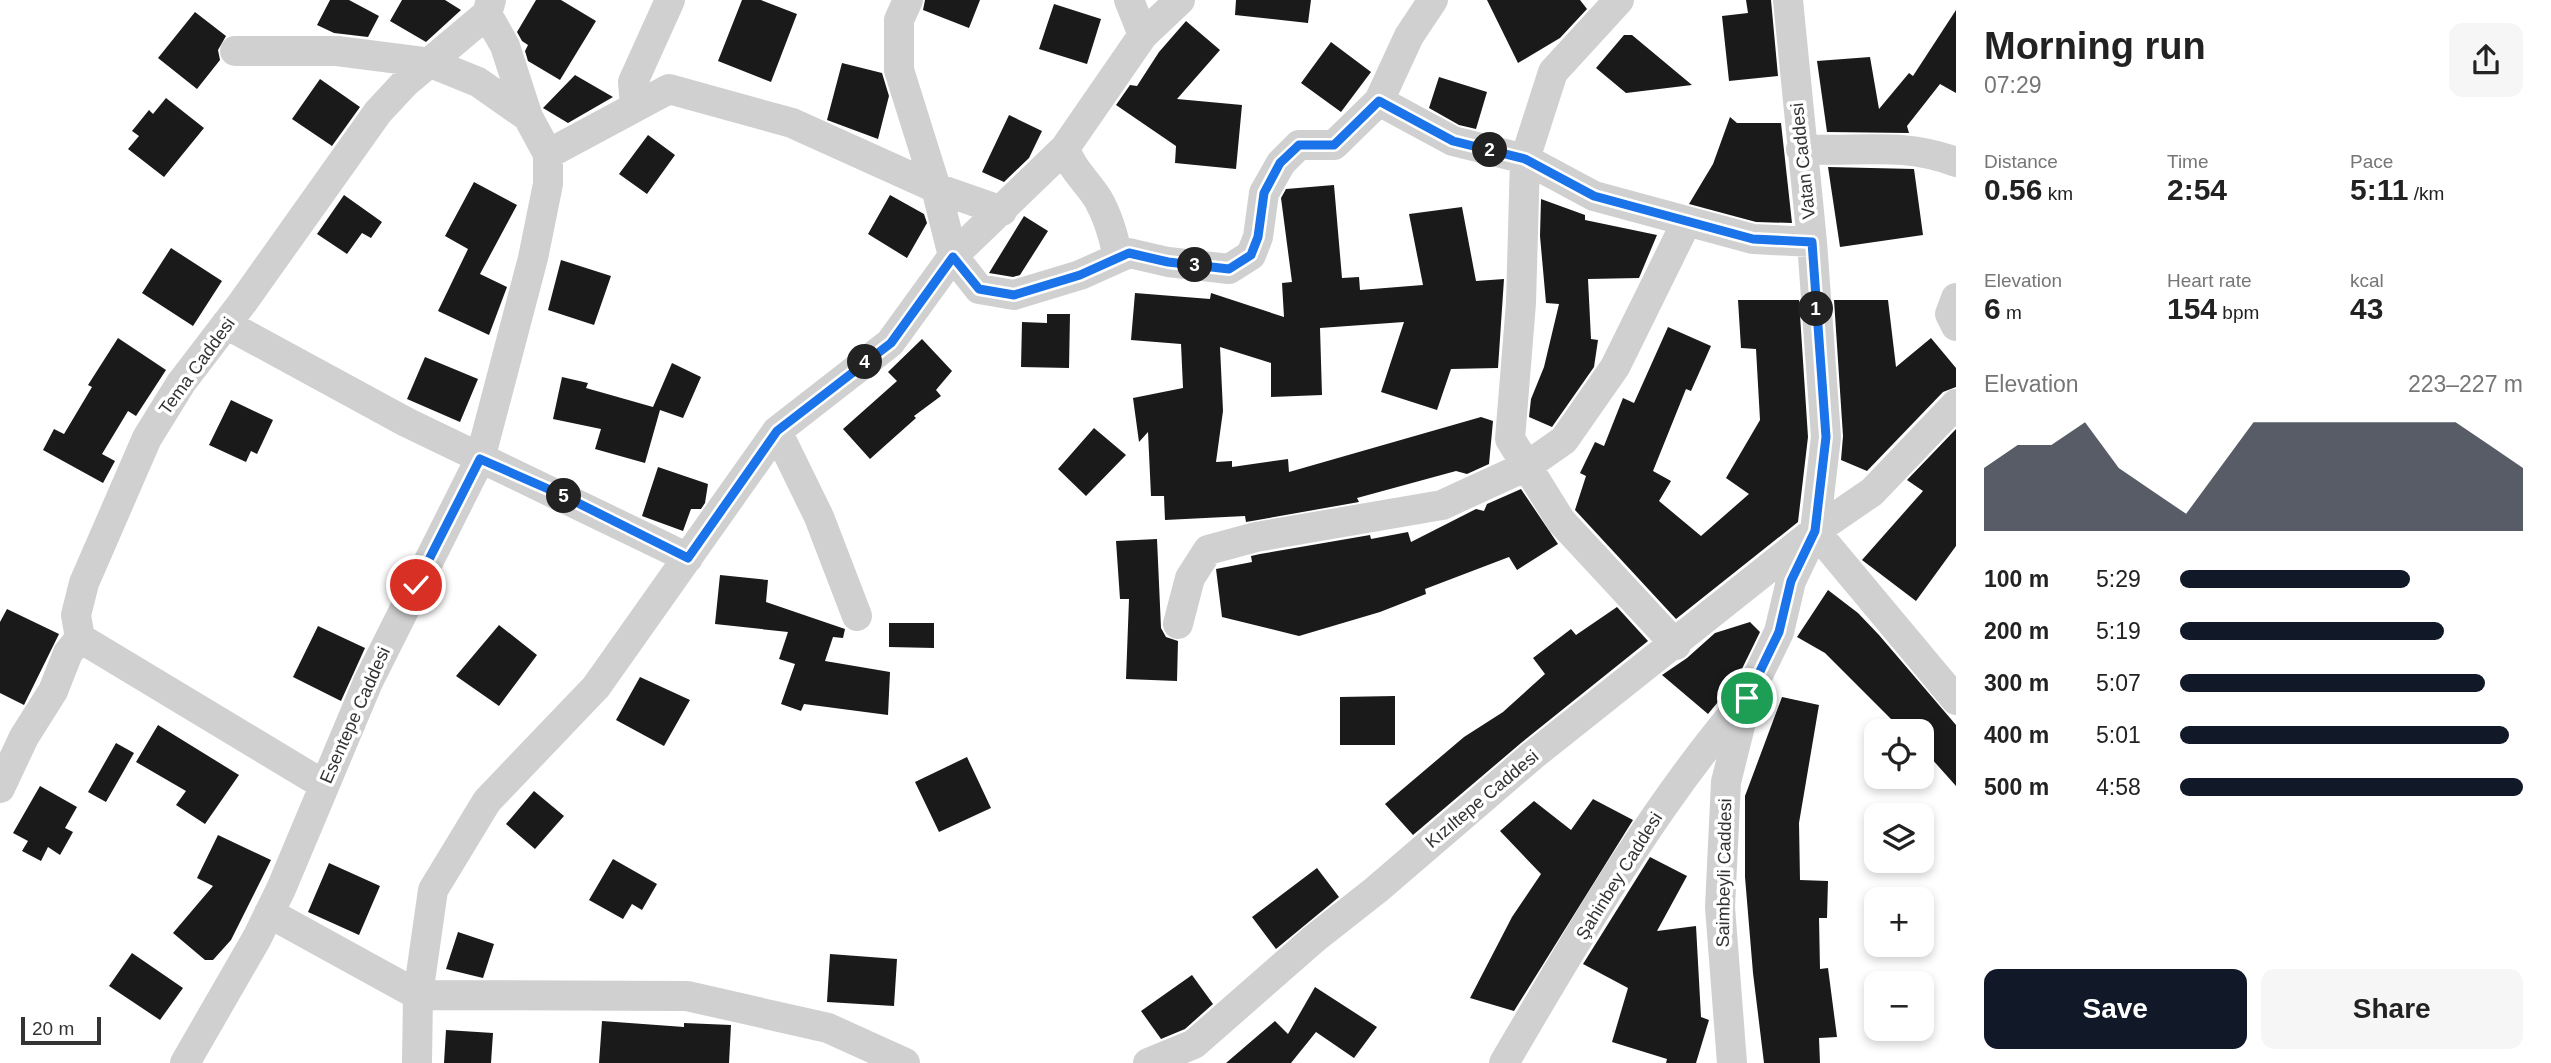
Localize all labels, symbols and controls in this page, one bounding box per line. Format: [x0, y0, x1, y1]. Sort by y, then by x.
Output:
button: share [2449, 23, 2523, 97]
text: Morning run [1984, 25, 2206, 67]
text: 07:29 [1984, 72, 2042, 98]
street label: Vatan Caddesi [1787, 102, 1819, 220]
pin: 2 [1472, 132, 1508, 168]
text: 2 [1484, 139, 1495, 160]
text: Distance [1984, 151, 2058, 172]
text: Time [2167, 151, 2209, 172]
text: Pace [2350, 151, 2393, 172]
text: 0.56 [1984, 173, 2042, 206]
text: 2:54 [2167, 173, 2227, 206]
text: 5:11 [2350, 173, 2408, 206]
text: km [2042, 183, 2073, 204]
text: /km [2408, 183, 2444, 204]
pin: 3 [1178, 247, 1212, 282]
text: 3 [1189, 254, 1200, 275]
text: Elevation [1984, 270, 2062, 291]
text: Heart rate [2167, 270, 2251, 291]
text: kcal [2350, 270, 2384, 291]
pin: 1 [1798, 292, 1834, 326]
text: 6 [1984, 292, 2001, 325]
text: 154 [2167, 292, 2217, 325]
text: 43 [2350, 292, 2383, 325]
text: 1 [1810, 298, 1821, 319]
text: m [2001, 302, 2022, 323]
text: bpm [2217, 302, 2259, 323]
street label: Tema Caddesi [155, 314, 239, 418]
pin: 4 [848, 344, 882, 380]
text: 4 [859, 351, 870, 372]
text: Elevation [1984, 371, 2079, 397]
text: 223–227 m [2408, 371, 2523, 397]
pin: 5 [546, 478, 582, 514]
text: 5 [558, 485, 569, 506]
pin [386, 555, 446, 615]
icon: check [397, 566, 435, 604]
text: 100 m [1984, 566, 2049, 592]
text: 5:29 [2096, 566, 2141, 592]
text: 200 m [1984, 618, 2049, 644]
text: 5:19 [2096, 618, 2141, 644]
street label: Esentepe Caddesi [316, 644, 394, 786]
pin [1717, 668, 1777, 728]
text: 300 m [1984, 670, 2049, 696]
text: 5:07 [2096, 670, 2141, 696]
icon: arrive [1728, 679, 1766, 717]
map controls [1864, 719, 1934, 1041]
button: locate [1864, 719, 1934, 789]
text: 400 m [1984, 722, 2049, 748]
text: 5:01 [2096, 722, 2141, 748]
street label: Kızıltepe Caddesi [1422, 746, 1542, 852]
text: 500 m [1984, 774, 2049, 800]
text: 4:58 [2096, 774, 2141, 800]
street label: Saimbeyli Caddesi [1713, 798, 1735, 948]
button: layers [1864, 803, 1934, 873]
street label: Şahinbey Caddesi [1572, 809, 1666, 943]
button: + [1864, 887, 1934, 957]
button: Save [1984, 969, 2247, 1049]
button: Share [2261, 969, 2523, 1049]
button: − [1864, 971, 1934, 1041]
scale bar [21, 1014, 102, 1046]
text: 20 m [32, 1018, 74, 1039]

